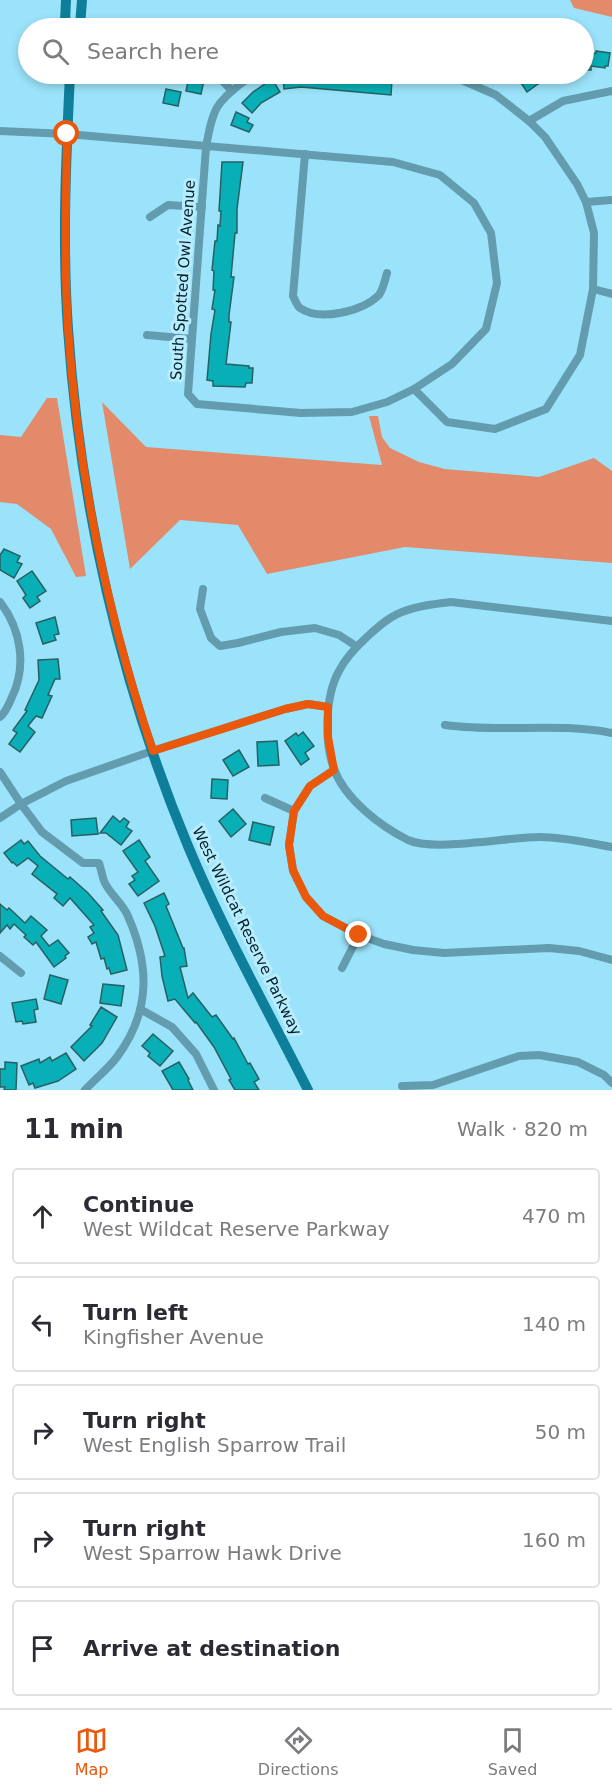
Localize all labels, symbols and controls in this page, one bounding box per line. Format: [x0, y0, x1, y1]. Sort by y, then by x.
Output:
search box [18, 18, 594, 84]
icon: search [39, 35, 72, 68]
text: Search here [87, 39, 219, 64]
route start [53, 120, 79, 146]
street label: South Spotted Owl Avenue [167, 179, 199, 381]
street label: West Wildcat Reserve Parkway [189, 824, 306, 1038]
route end [345, 921, 371, 947]
text: 11 min [24, 1114, 124, 1144]
text: Walk · 820 m [457, 1117, 588, 1141]
text: Continue [83, 1192, 194, 1217]
icon: ahead [26, 1200, 59, 1233]
text: 470 m [522, 1204, 586, 1228]
text: West Wildcat Reserve Parkway [83, 1217, 390, 1241]
text: Turn left [83, 1300, 188, 1325]
icon: left [26, 1308, 59, 1341]
text: 140 m [522, 1312, 586, 1336]
text: Kingfisher Avenue [83, 1325, 264, 1349]
text: Turn right [83, 1408, 206, 1433]
icon: right [26, 1416, 59, 1449]
text: 50 m [535, 1420, 586, 1444]
text: West English Sparrow Trail [83, 1433, 346, 1457]
text: Turn right [83, 1516, 206, 1541]
icon: right [26, 1524, 59, 1557]
text: 160 m [522, 1528, 586, 1552]
text: West Sparrow Hawk Drive [83, 1541, 342, 1565]
icon: arrive [26, 1632, 59, 1665]
text: Arrive at destination [83, 1636, 340, 1661]
tab: Map [75, 1724, 108, 1779]
tab: Directions [258, 1724, 338, 1779]
tab: Saved [488, 1724, 537, 1779]

